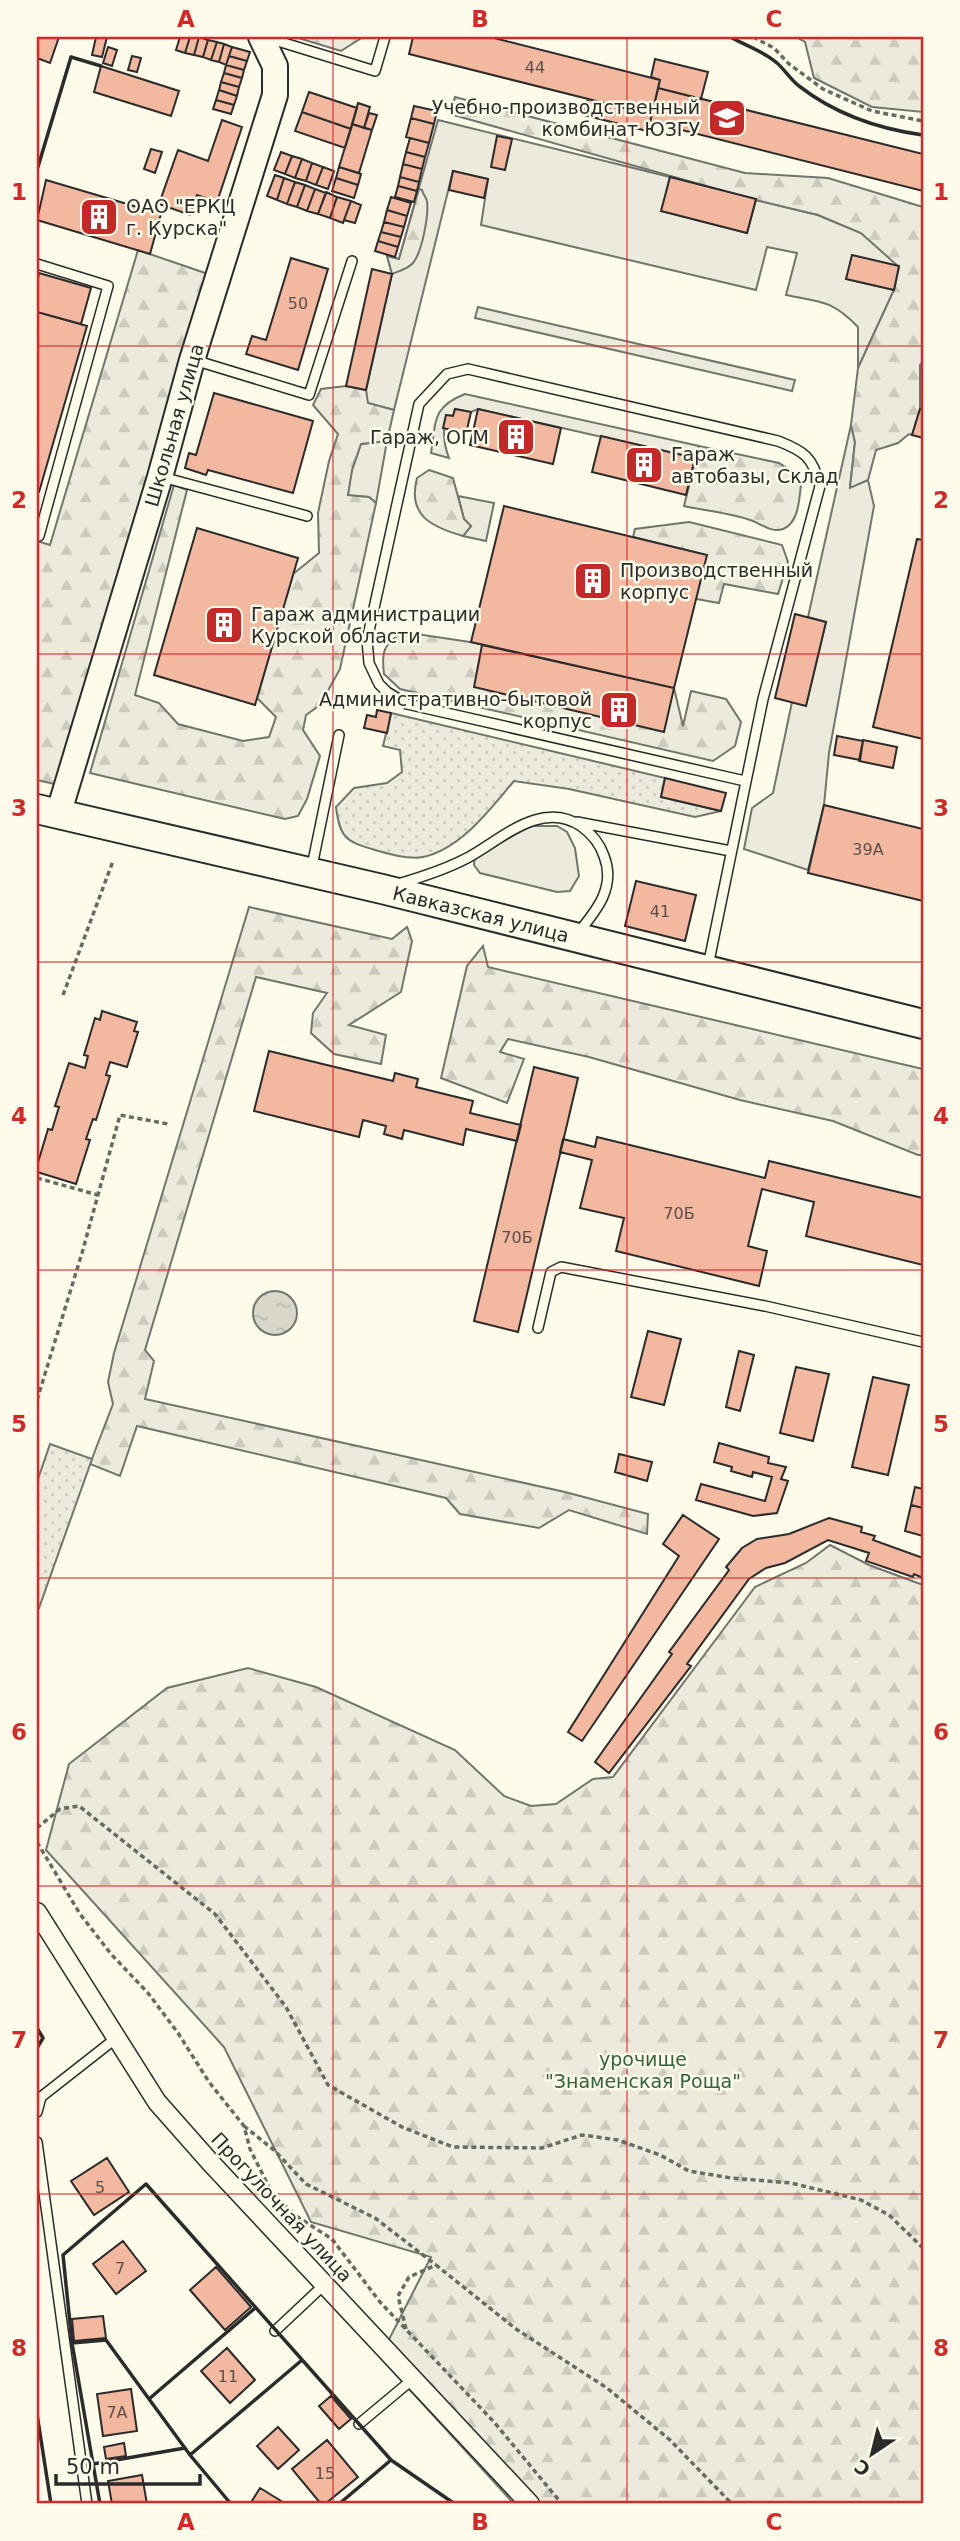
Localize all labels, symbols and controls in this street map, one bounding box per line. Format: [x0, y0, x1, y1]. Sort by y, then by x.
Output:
text: A [177, 6, 195, 32]
text: B [471, 6, 489, 32]
text: C [766, 6, 782, 32]
house number: 44 [525, 58, 545, 77]
place label: Учебно-производственный комбинат ЮЗГУ [432, 96, 700, 140]
school or university icon: Учебно-производственный комбинат ЮЗГУ [706, 97, 748, 139]
text: 1 [11, 179, 27, 205]
text: 1 [933, 179, 949, 205]
place label: ОАО "ЕРКЦ г. Курска" [126, 195, 235, 239]
building icon: ОАО "ЕРКЦ г. Курска" [78, 196, 120, 238]
house number: 50 [288, 294, 308, 313]
street label: Школьная улица [140, 341, 208, 509]
building icon: Гараж, ОГМ [495, 416, 537, 458]
place label: Гараж, ОГМ [370, 426, 489, 448]
place label: Гараж автобазы, Склад [671, 443, 839, 487]
building icon: Гараж автобазы, Склад [623, 444, 665, 486]
text: 2 [11, 487, 27, 513]
text: 2 [933, 487, 949, 513]
place label: Производственный корпус [620, 559, 813, 603]
building icon: Производственный корпус [572, 560, 614, 602]
place label: Гараж администрации Курской области [251, 603, 480, 647]
building icon: Гараж администрации Курской области [203, 604, 245, 646]
place label: Административно-бытовой корпус [319, 688, 592, 732]
building icon: Административно-бытовой корпус [598, 689, 640, 731]
text: 3 [11, 795, 27, 821]
text: 3 [933, 795, 949, 821]
house number: 39А [852, 840, 884, 859]
street label: Кавказская улица [391, 881, 571, 947]
house number: 41 [650, 902, 670, 921]
text: 4 [11, 1103, 27, 1129]
text: 4 [933, 1103, 949, 1129]
house number: 70Б [663, 1204, 695, 1223]
house number: 70Б [501, 1228, 533, 1247]
text: 5 [11, 1411, 27, 1437]
text: 5 [933, 1411, 949, 1437]
text: 6 [11, 1719, 27, 1745]
text: 6 [933, 1719, 949, 1745]
text: 7 [11, 2027, 27, 2053]
text: 7 [933, 2027, 949, 2053]
park label: урочище "Знаменская Роща" [545, 2048, 741, 2092]
street label: Прогулочная улица [207, 2128, 357, 2286]
house number: 5 [95, 2178, 105, 2197]
house number: 7 [115, 2259, 125, 2278]
text: 8 [11, 2335, 27, 2361]
text: 8 [933, 2335, 949, 2361]
house number: 11 [218, 2367, 238, 2386]
house number: 7А [106, 2403, 128, 2422]
north arrow [838, 2418, 908, 2488]
scale bar [56, 2443, 200, 2487]
text: 50 m [66, 2455, 120, 2479]
text: С [850, 2455, 874, 2481]
house number: 15 [315, 2464, 335, 2483]
text: A [177, 2509, 195, 2535]
text: B [471, 2509, 489, 2535]
text: C [766, 2509, 782, 2535]

